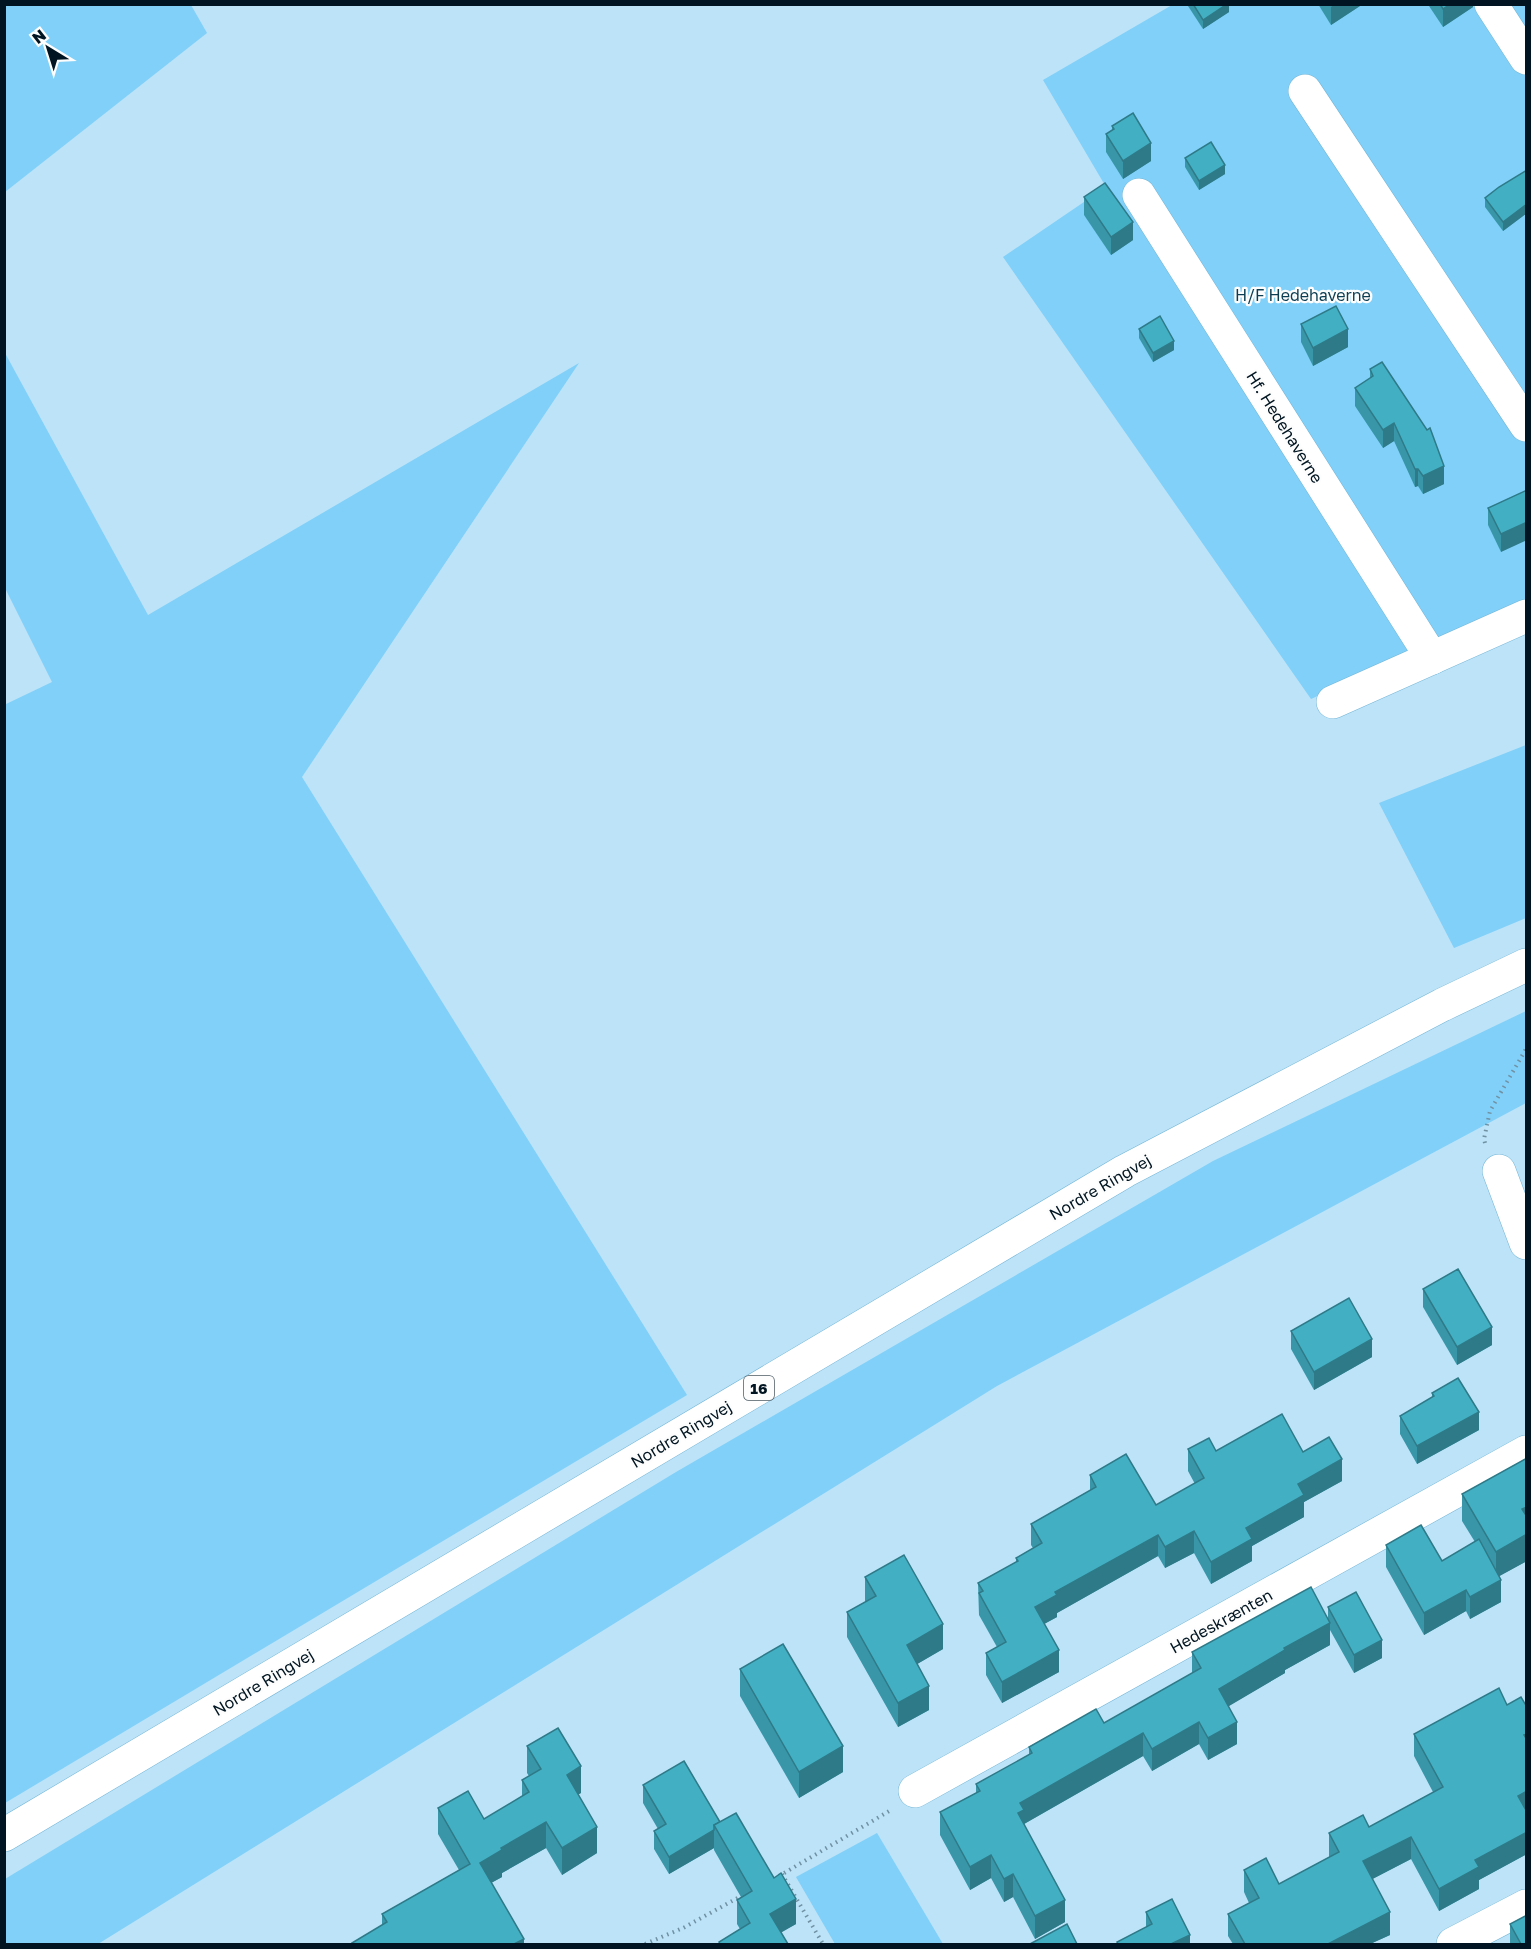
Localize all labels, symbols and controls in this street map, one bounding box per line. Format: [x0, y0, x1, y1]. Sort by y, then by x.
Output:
north arrow [18, 18, 78, 78]
text: N [28, 25, 50, 48]
park label: H/F Hedehaverne [1235, 285, 1371, 305]
street label: Hf. Hedehaverne [1242, 367, 1328, 487]
street label: Nordre Ringvej [1046, 1150, 1154, 1224]
road number: 16 [744, 1376, 774, 1400]
street label: Nordre Ringvej [627, 1396, 735, 1472]
street label: Hedeskrænten [1166, 1585, 1276, 1657]
street label: Nordre Ringvej [209, 1644, 317, 1720]

